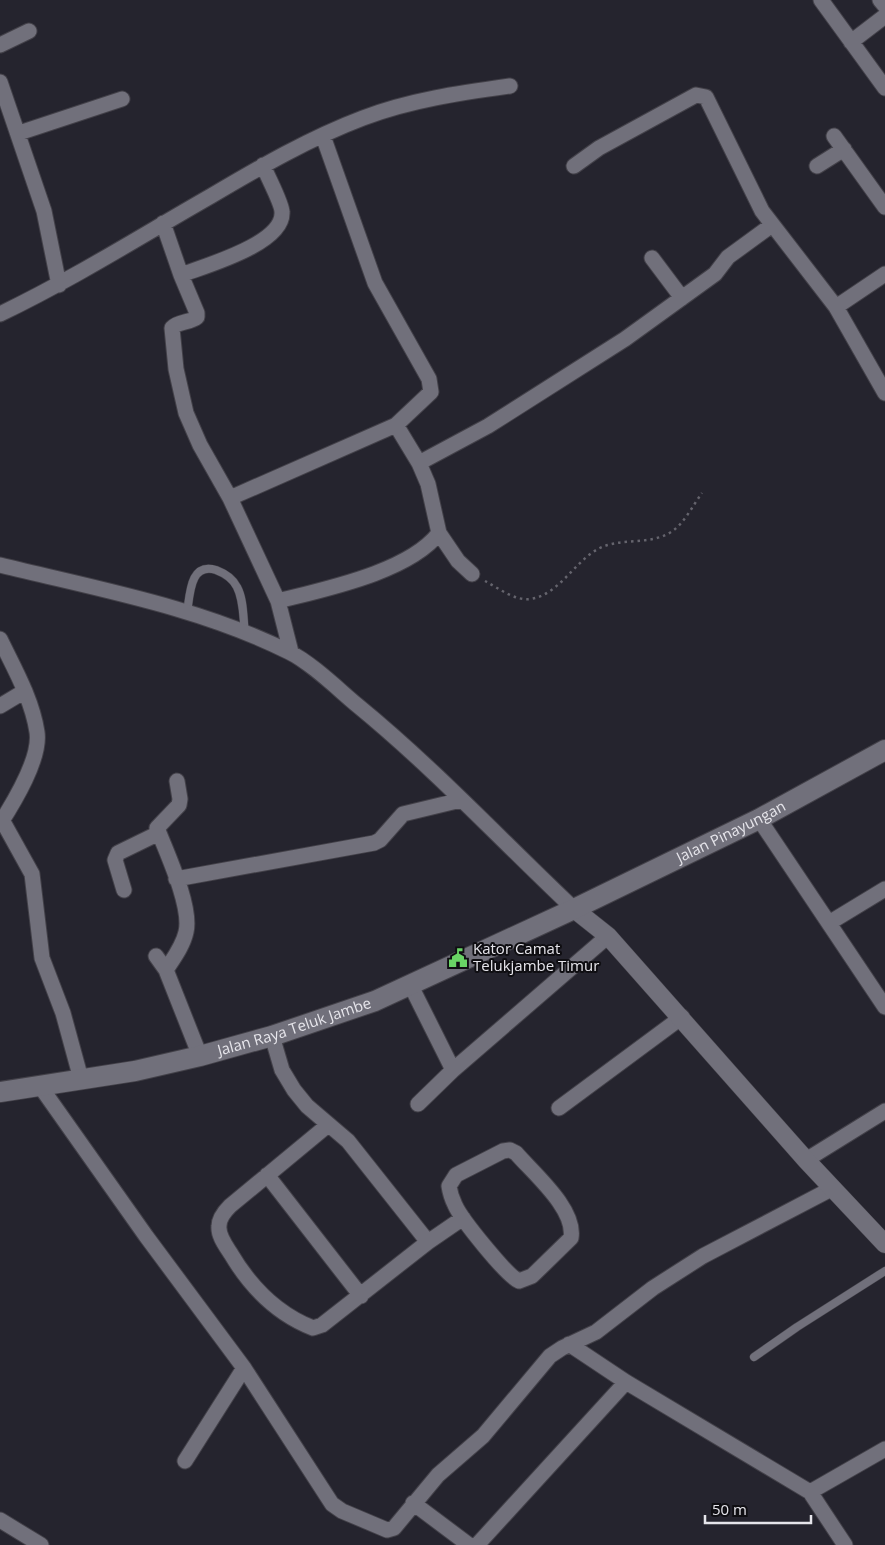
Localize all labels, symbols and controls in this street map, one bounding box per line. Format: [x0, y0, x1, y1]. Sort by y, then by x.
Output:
street label: Jalan Pinayungan [671, 795, 789, 868]
place label: Kator Camat Telukjambe Timur [473, 938, 599, 975]
public building icon: Kator Camat Telukjambe Timur [447, 947, 469, 969]
street label: Jalan Raya Teluk Jambe [213, 992, 373, 1060]
scale bar [705, 1492, 811, 1524]
text: 50 m [712, 1499, 747, 1519]

